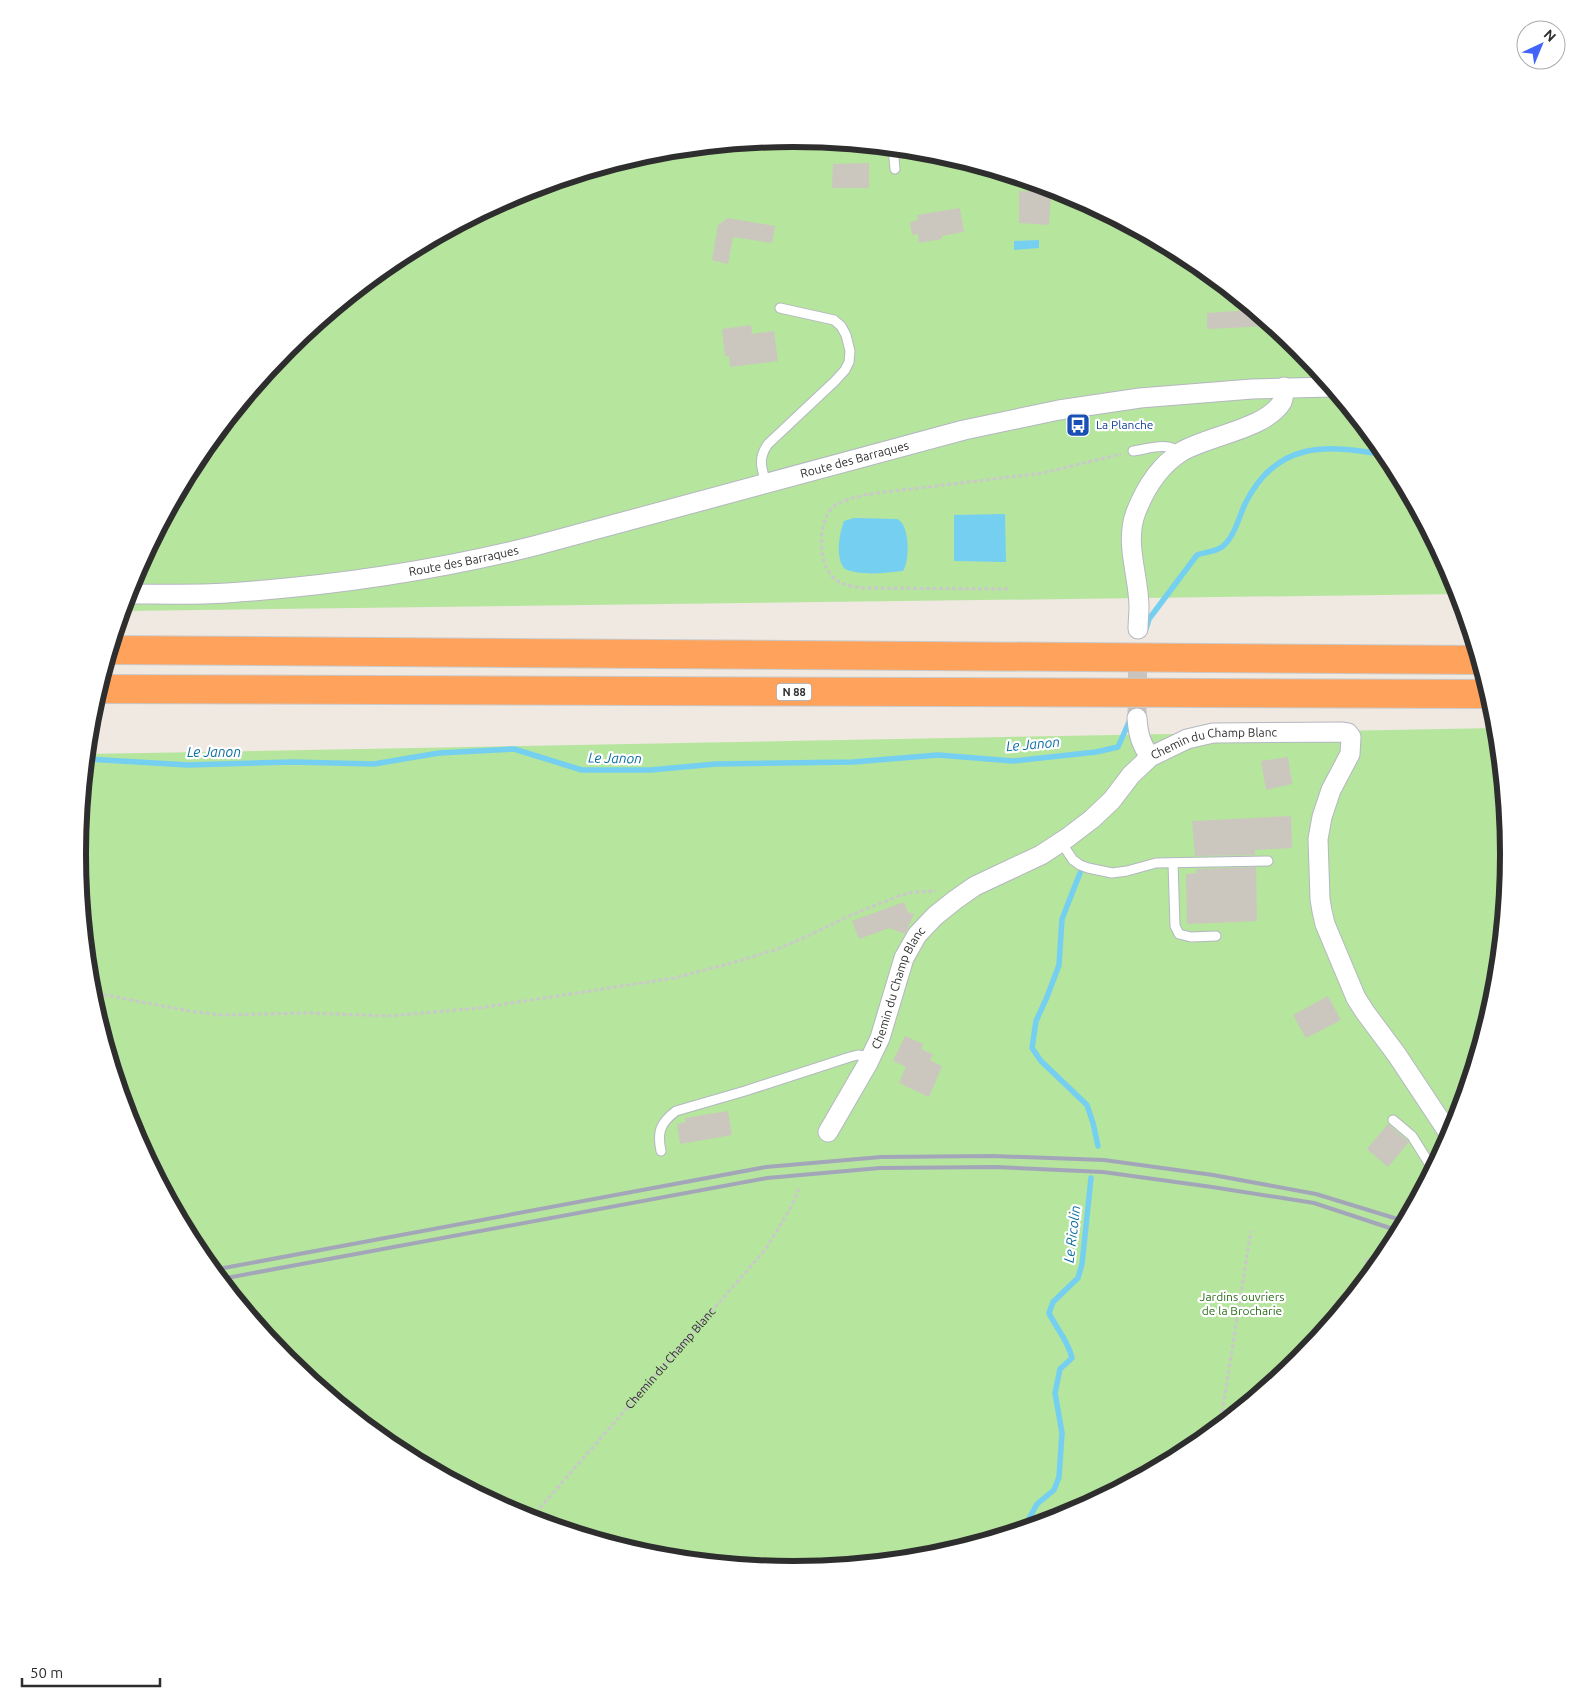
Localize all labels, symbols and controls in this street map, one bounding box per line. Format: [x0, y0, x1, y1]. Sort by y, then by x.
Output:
north arrow [1516, 20, 1566, 70]
text: N [1541, 26, 1559, 45]
bus stop icon: La Planche [1065, 412, 1091, 438]
place label: La Planche [1096, 418, 1153, 431]
street label: Route des Barraques [799, 438, 910, 480]
street label: Route des Barraques [408, 543, 520, 578]
road number: N 88 [776, 684, 812, 700]
street label: Chemin du Champ Blanc [1148, 725, 1278, 762]
water label: Le Janon [1005, 734, 1061, 754]
water label: Le Janon [187, 744, 241, 760]
water label: Le Janon [588, 750, 642, 766]
street label: Chemin du Champ Blanc [869, 924, 928, 1051]
water label: Le Ricolin [1061, 1204, 1083, 1264]
park label: Jardins ouvriers de la Brocharie [1200, 1290, 1284, 1317]
street label: Chemin du Champ Blanc [622, 1304, 718, 1411]
scale bar [22, 1656, 160, 1688]
text: 50 m [30, 1664, 63, 1681]

